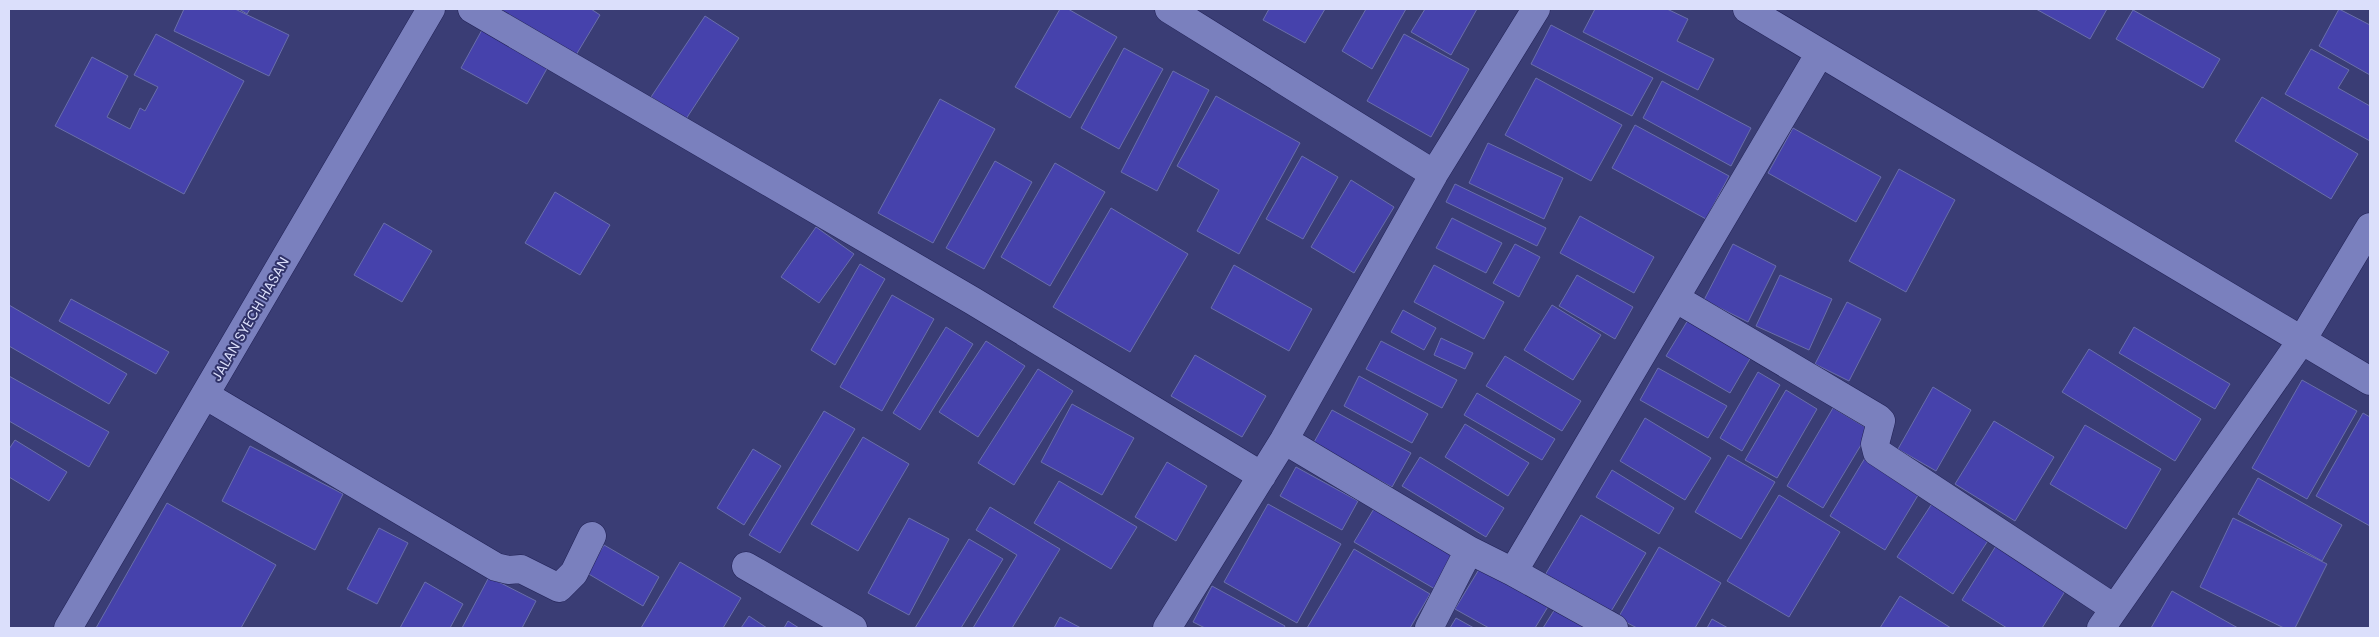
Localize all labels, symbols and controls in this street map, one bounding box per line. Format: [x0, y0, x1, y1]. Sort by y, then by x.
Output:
street label: JALAN SYECH HASAN [206, 253, 294, 385]

